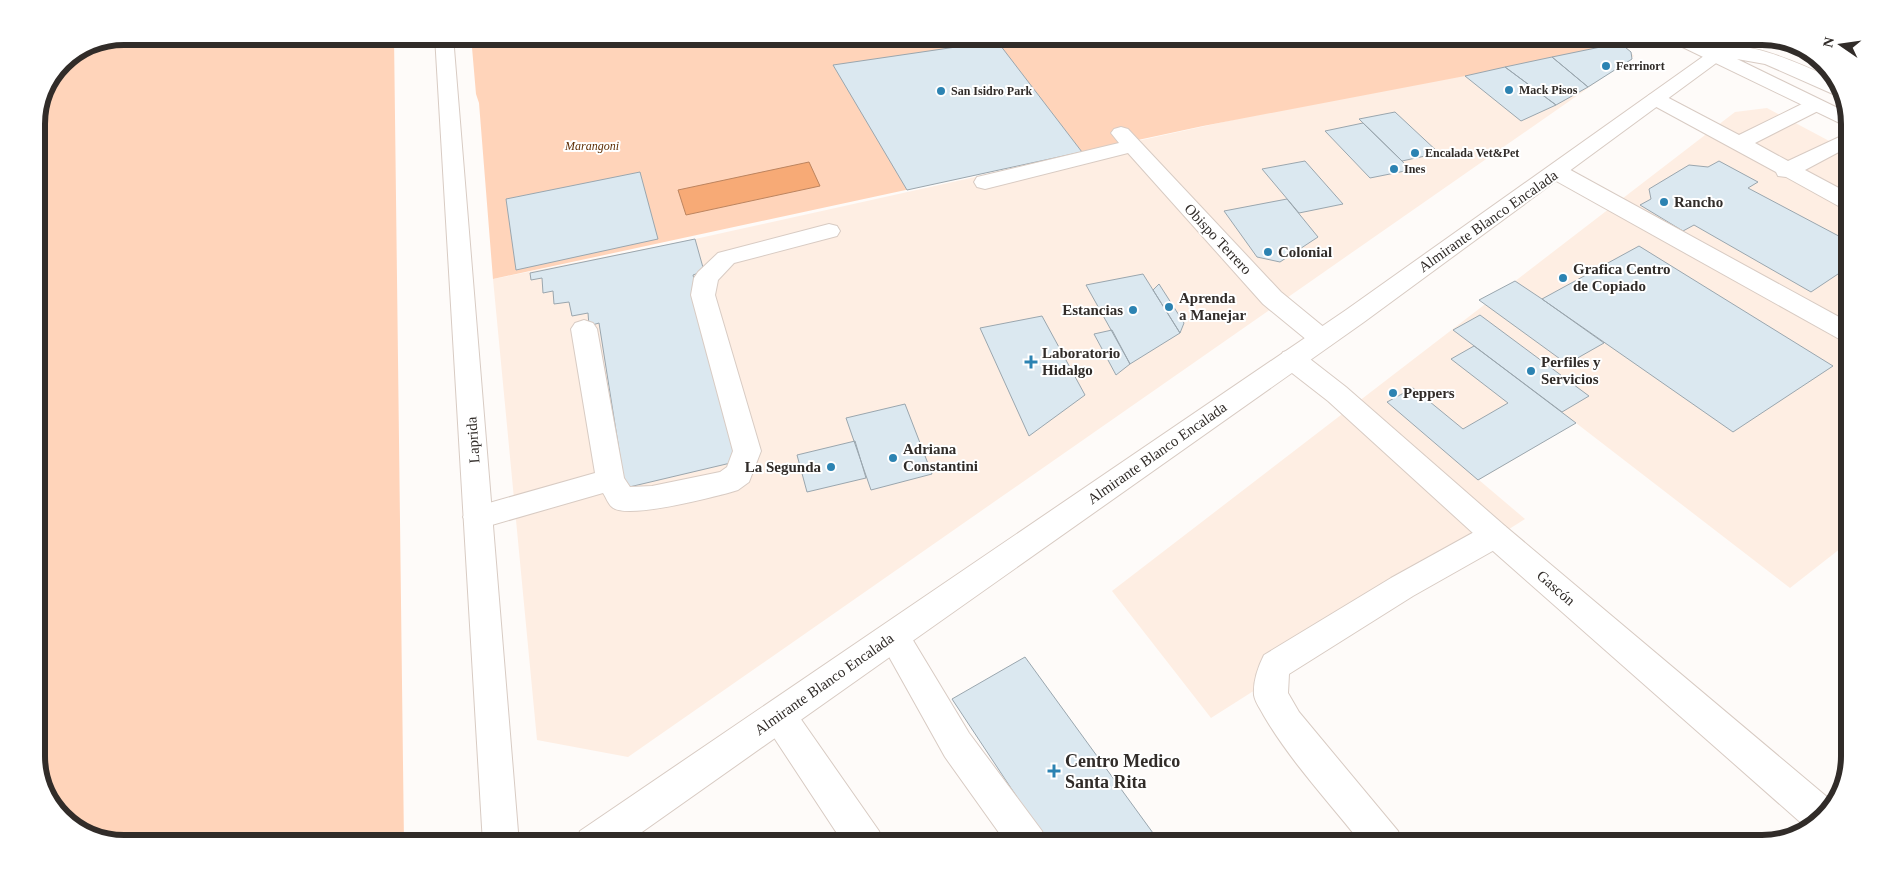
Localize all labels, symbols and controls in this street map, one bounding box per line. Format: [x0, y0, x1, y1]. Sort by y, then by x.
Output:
north arrow [1816, 20, 1866, 70]
text: N [1820, 36, 1837, 49]
place label: Ferrinort [1616, 59, 1665, 73]
marker: Ferrinort [1600, 60, 1612, 72]
place label: Mack Pisos [1519, 83, 1578, 97]
place label: San Isidro Park [951, 84, 1032, 98]
marker: Mack Pisos [1503, 84, 1515, 96]
marker: San Isidro Park [935, 85, 947, 97]
park label: Marangoni [564, 139, 619, 153]
place label: Encalada Vet&Pet [1425, 146, 1519, 160]
marker: Encalada Vet&Pet [1409, 147, 1421, 159]
place label: Ines [1404, 162, 1426, 176]
marker: Ines [1388, 163, 1400, 175]
street label: Almirante Blanco Encalada [1416, 167, 1561, 275]
place label: Rancho [1674, 194, 1723, 210]
marker: Rancho [1658, 196, 1670, 208]
street label: Obispo Terrero [1181, 200, 1255, 278]
place label: Colonial [1278, 244, 1332, 260]
marker: Colonial [1262, 246, 1274, 258]
place label: Grafica Centro de Copiado [1573, 261, 1671, 294]
marker: Grafica Centro de Copiado [1557, 272, 1569, 284]
place label: Aprenda a Manejar [1179, 290, 1246, 323]
marker: Aprenda a Manejar [1163, 301, 1175, 313]
place label: Estancias [1062, 302, 1123, 318]
marker: Estancias [1127, 304, 1139, 316]
place label: Laboratorio Hidalgo [1042, 345, 1120, 378]
place label: Perfiles y Servicios [1541, 354, 1601, 387]
marker: Laboratorio Hidalgo [1024, 355, 1038, 369]
marker: Perfiles y Servicios [1525, 365, 1537, 377]
place label: Peppers [1403, 385, 1455, 401]
marker: Peppers [1387, 387, 1399, 399]
street label: Almirante Blanco Encalada [1085, 399, 1230, 507]
street label: Laprida [463, 416, 483, 464]
place label: Adriana Constantini [903, 441, 978, 474]
marker: Adriana Constantini [887, 452, 899, 464]
place label: La Segunda [745, 459, 821, 475]
marker: La Segunda [825, 461, 837, 473]
street label: Gascón [1534, 567, 1579, 609]
street label: Almirante Blanco Encalada [752, 630, 897, 738]
place label: Centro Medico Santa Rita [1065, 751, 1180, 792]
marker: Centro Medico Santa Rita [1047, 764, 1061, 778]

